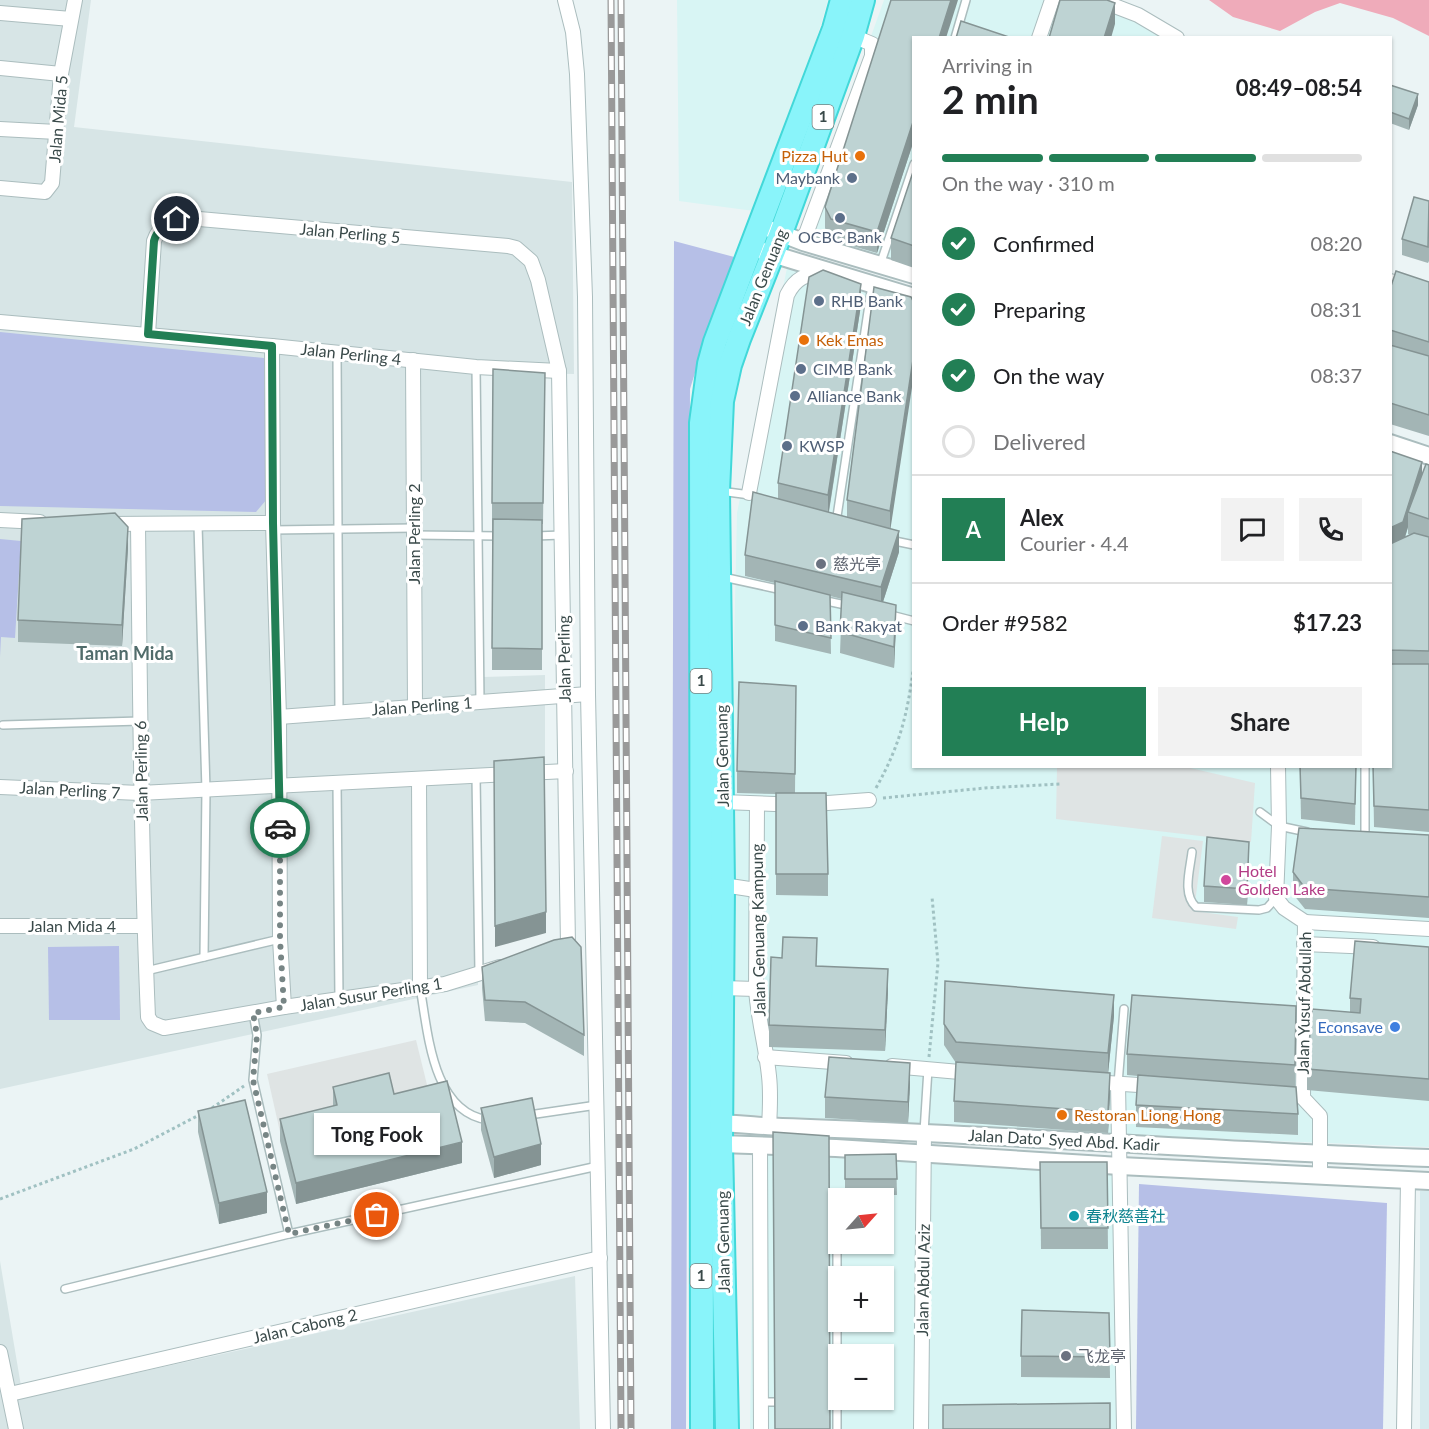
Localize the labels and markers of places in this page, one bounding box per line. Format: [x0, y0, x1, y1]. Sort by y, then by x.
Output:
place label: Pizza Hut [781, 146, 848, 165]
marker: Pizza Hut [853, 149, 867, 163]
place label: Maybank [775, 168, 841, 187]
marker: Maybank [845, 171, 859, 185]
pin [151, 193, 202, 244]
marker: OCBC Bank [833, 211, 847, 225]
place label: OCBC Bank [798, 227, 883, 246]
place label: RHB Bank [831, 291, 904, 310]
marker: RHB Bank [812, 294, 826, 308]
place label: Kek Emas [816, 330, 884, 349]
marker: Kek Emas [797, 333, 811, 347]
place label: CIMB Bank [813, 359, 894, 378]
marker: CIMB Bank [794, 362, 808, 376]
place label: Alliance Bank [807, 386, 902, 405]
marker: Alliance Bank [788, 389, 802, 403]
place label: KWSP [799, 436, 845, 455]
marker: KWSP [780, 439, 794, 453]
place label: 慈光亭 [833, 554, 881, 573]
marker: 慈光亭 [814, 557, 828, 571]
place label: Bank Rakyat [815, 616, 902, 635]
marker: Bank Rakyat [796, 619, 810, 633]
place label: Hotel Golden Lake [1238, 861, 1325, 898]
marker: Hotel Golden Lake [1219, 873, 1233, 887]
place label: Econsave [1317, 1017, 1383, 1036]
marker: Econsave [1388, 1020, 1402, 1034]
place label: Restoran Liong Hong [1074, 1105, 1221, 1124]
marker: Restoran Liong Hong [1055, 1108, 1069, 1122]
callout: Tong Fook [314, 1113, 440, 1155]
pin [351, 1189, 402, 1240]
place label: 春秋慈善社 [1086, 1206, 1166, 1225]
marker: 春秋慈善社 [1067, 1209, 1081, 1223]
place label: 飞龙亭 [1078, 1346, 1126, 1365]
marker: 飞龙亭 [1059, 1349, 1073, 1363]

